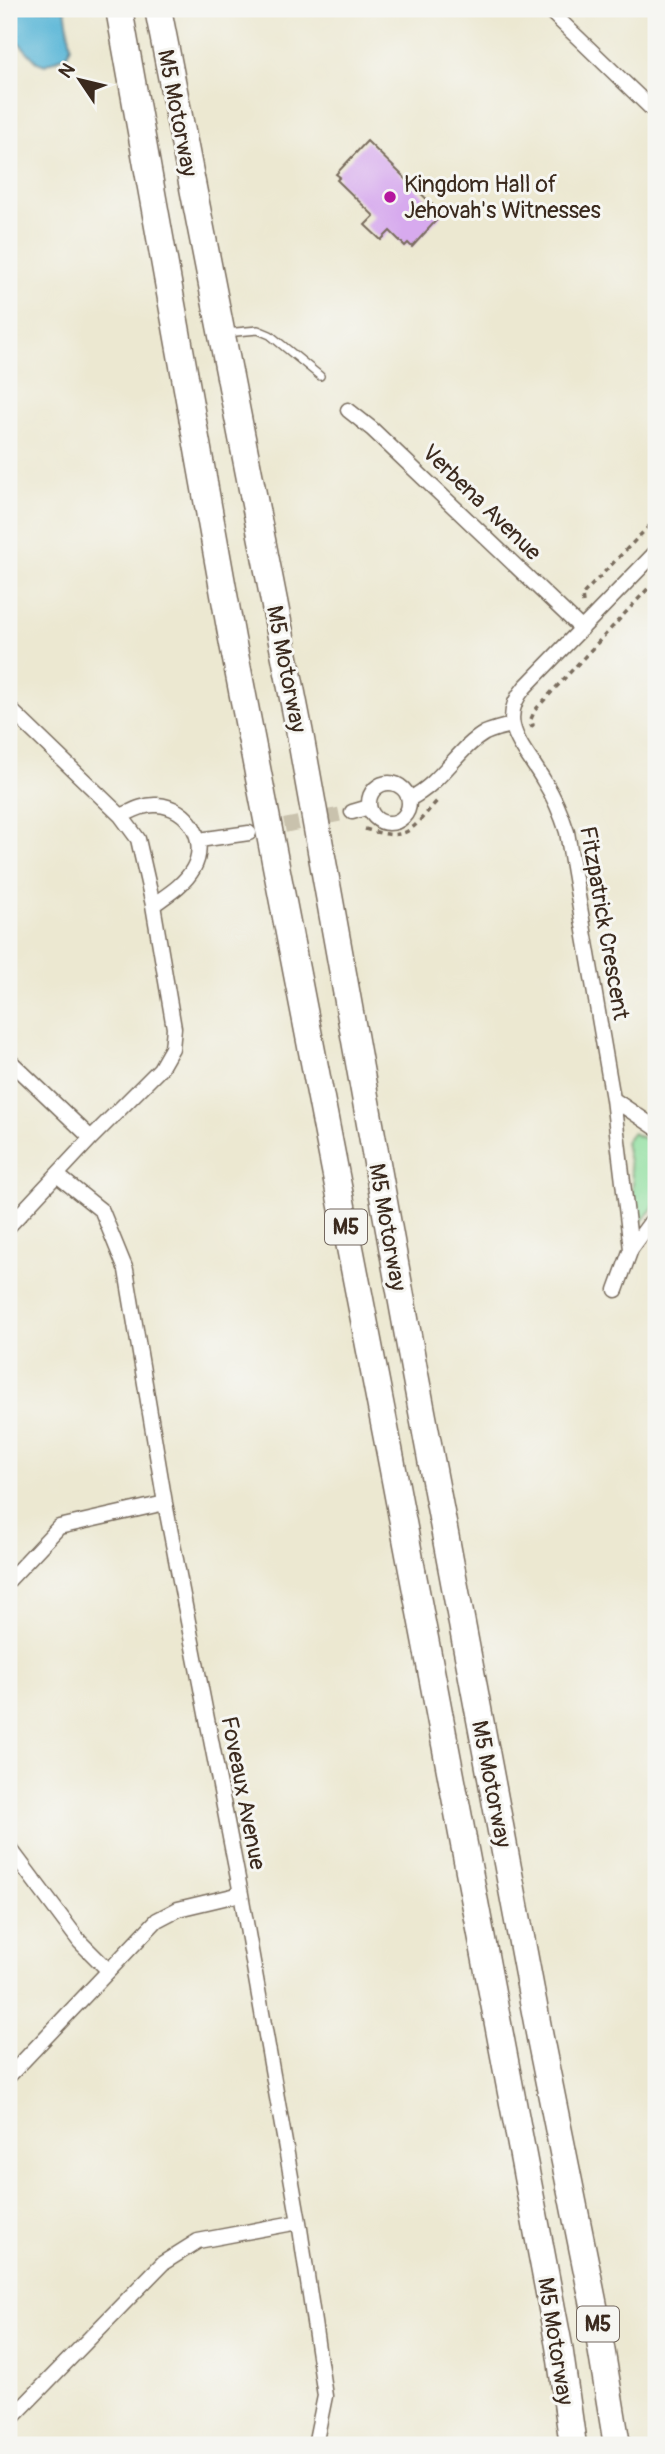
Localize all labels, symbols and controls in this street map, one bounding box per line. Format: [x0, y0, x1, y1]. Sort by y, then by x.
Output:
north arrow [46, 46, 116, 116]
street label: M5 Motorway [151, 47, 204, 179]
text: N [53, 59, 80, 83]
place label: Kingdom Hall of Jehovah's Witnesses [404, 170, 601, 225]
marker: Kingdom Hall of Jehovah's Witnesses [382, 189, 398, 205]
street label: Verbena Avenue [416, 438, 548, 567]
street label: M5 Motorway [260, 603, 313, 735]
street label: Fitzpatrick Crescent [573, 824, 636, 1023]
street label: M5 Motorway [362, 1161, 413, 1293]
road number: M5 [325, 1210, 367, 1244]
street label: Foveaux Avenue [214, 1714, 273, 1873]
street label: M5 Motorway [465, 1718, 518, 1850]
street label: M5 Motorway [531, 2275, 580, 2407]
road number: M5 [577, 2306, 619, 2342]

